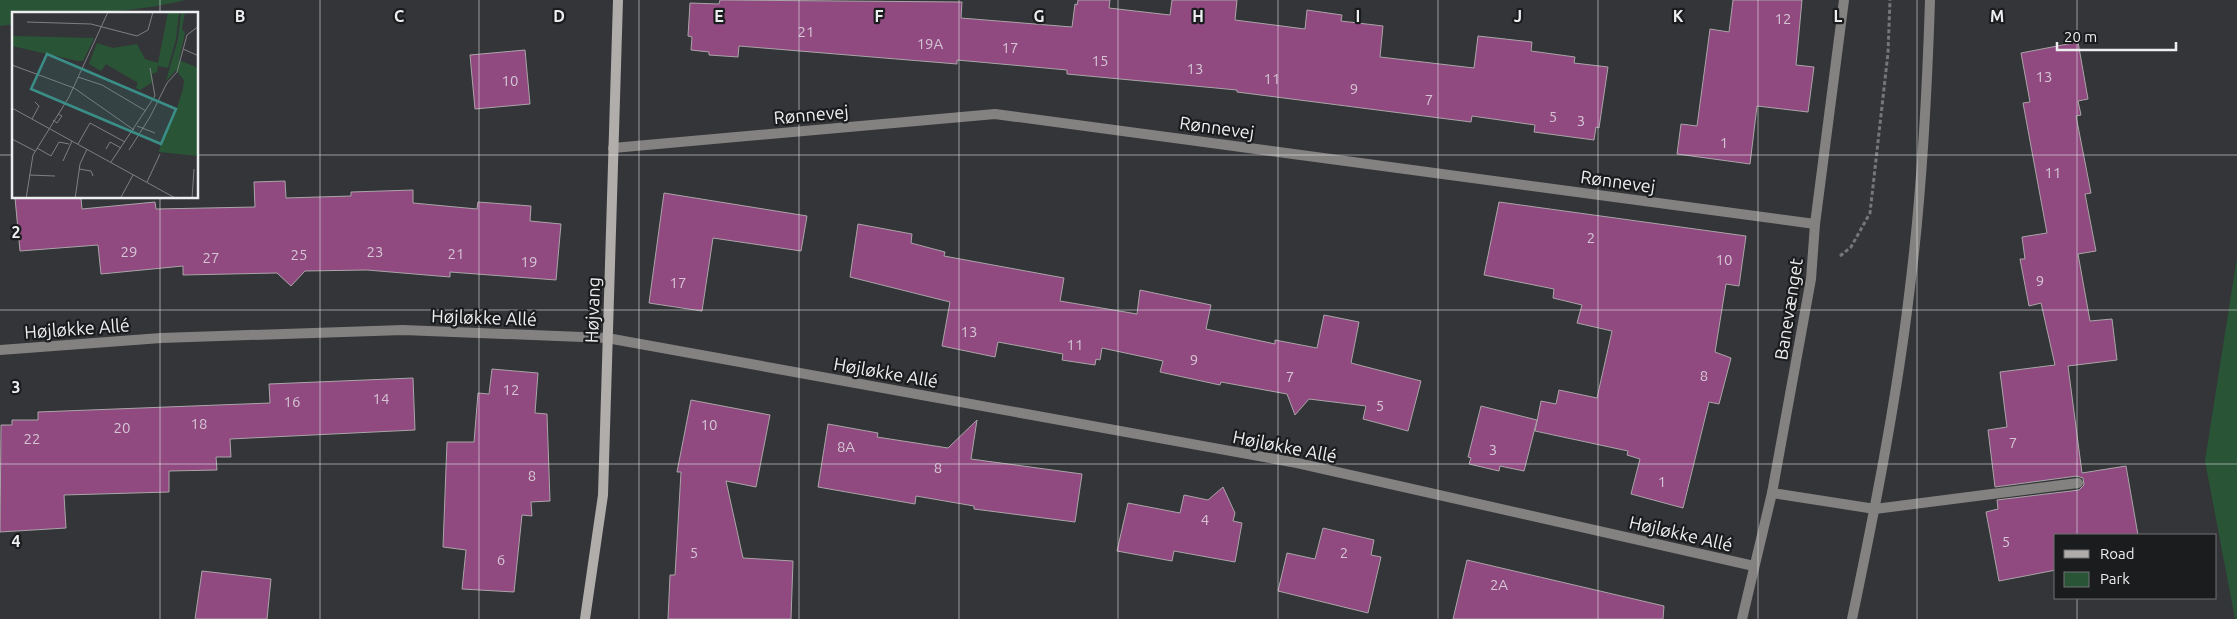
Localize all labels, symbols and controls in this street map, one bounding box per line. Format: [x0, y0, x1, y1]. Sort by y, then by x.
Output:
text: B [235, 7, 245, 25]
text: C [394, 7, 404, 25]
text: D [553, 7, 565, 25]
text: E [714, 7, 724, 25]
text: F [875, 7, 884, 25]
text: G [1033, 7, 1045, 25]
text: H [1192, 7, 1204, 25]
text: I [1356, 7, 1360, 25]
text: J [1514, 7, 1522, 25]
text: K [1673, 7, 1684, 25]
text: L [1834, 7, 1843, 25]
text: M [1990, 7, 2004, 25]
house number: 12 [1775, 10, 1791, 27]
inset map [12, 12, 199, 199]
scale bar [2057, 20, 2176, 52]
house number: 21 [798, 23, 814, 40]
text: 20 m [2064, 28, 2097, 45]
house number: 19A [917, 35, 944, 52]
house number: 17 [1002, 39, 1018, 56]
house number: 15 [1092, 52, 1108, 69]
house number: 13 [1187, 60, 1203, 77]
house number: 13 [2036, 68, 2052, 85]
house number: 11 [1264, 70, 1280, 87]
house number: 10 [502, 72, 518, 89]
house number: 9 [1350, 80, 1358, 97]
house number: 7 [1425, 91, 1433, 108]
street label: Rønnevej [773, 101, 849, 127]
house number: 5 [1549, 108, 1557, 125]
street label: Rønnevej [1178, 112, 1256, 142]
house number: 3 [1577, 112, 1585, 129]
house number: 1 [1720, 134, 1728, 151]
house number: 11 [2045, 164, 2061, 181]
street label: Rønnevej [1579, 166, 1657, 196]
text: 2 [11, 223, 21, 241]
house number: 2 [1587, 229, 1595, 246]
house number: 29 [121, 243, 137, 260]
house number: 23 [367, 243, 383, 260]
house number: 21 [448, 245, 464, 262]
house number: 25 [291, 246, 307, 263]
house number: 27 [203, 249, 219, 266]
house number: 10 [1716, 251, 1732, 268]
house number: 19 [521, 253, 537, 270]
street label: Banevænget [1770, 257, 1806, 361]
house number: 9 [2036, 272, 2044, 289]
house number: 17 [670, 274, 686, 291]
street label: Højvang [581, 277, 603, 343]
street label: Højløkke Allé [431, 305, 537, 329]
street label: Højløkke Allé [24, 314, 130, 342]
house number: 13 [961, 323, 977, 340]
house number: 11 [1067, 336, 1083, 353]
house number: 9 [1190, 351, 1198, 368]
street label: Højløkke Allé [832, 353, 940, 391]
house number: 8 [1700, 367, 1708, 384]
house number: 7 [1286, 368, 1294, 385]
text: 3 [11, 378, 21, 396]
house number: 12 [503, 381, 519, 398]
house number: 14 [373, 390, 389, 407]
house number: 16 [284, 393, 300, 410]
house number: 5 [1376, 397, 1384, 414]
house number: 18 [191, 415, 207, 432]
house number: 10 [701, 416, 717, 433]
house number: 20 [114, 419, 130, 436]
street label: Højløkke Allé [1231, 426, 1339, 466]
house number: 22 [24, 430, 40, 447]
house number: 7 [2009, 434, 2017, 451]
house number: 8A [837, 438, 855, 455]
house number: 3 [1489, 441, 1497, 458]
house number: 8 [934, 459, 942, 476]
house number: 8 [528, 467, 536, 484]
house number: 1 [1658, 473, 1666, 490]
house number: 4 [1201, 511, 1209, 528]
street label: Højløkke Allé [1627, 511, 1735, 555]
text: 4 [11, 532, 21, 550]
house number: 5 [2002, 533, 2010, 550]
legend [2054, 534, 2217, 599]
house number: 5 [690, 544, 698, 561]
house number: 2 [1340, 544, 1348, 561]
text: Road [2100, 545, 2135, 562]
house number: 6 [497, 551, 505, 568]
text: Park [2100, 570, 2130, 587]
house number: 2A [1490, 576, 1508, 593]

